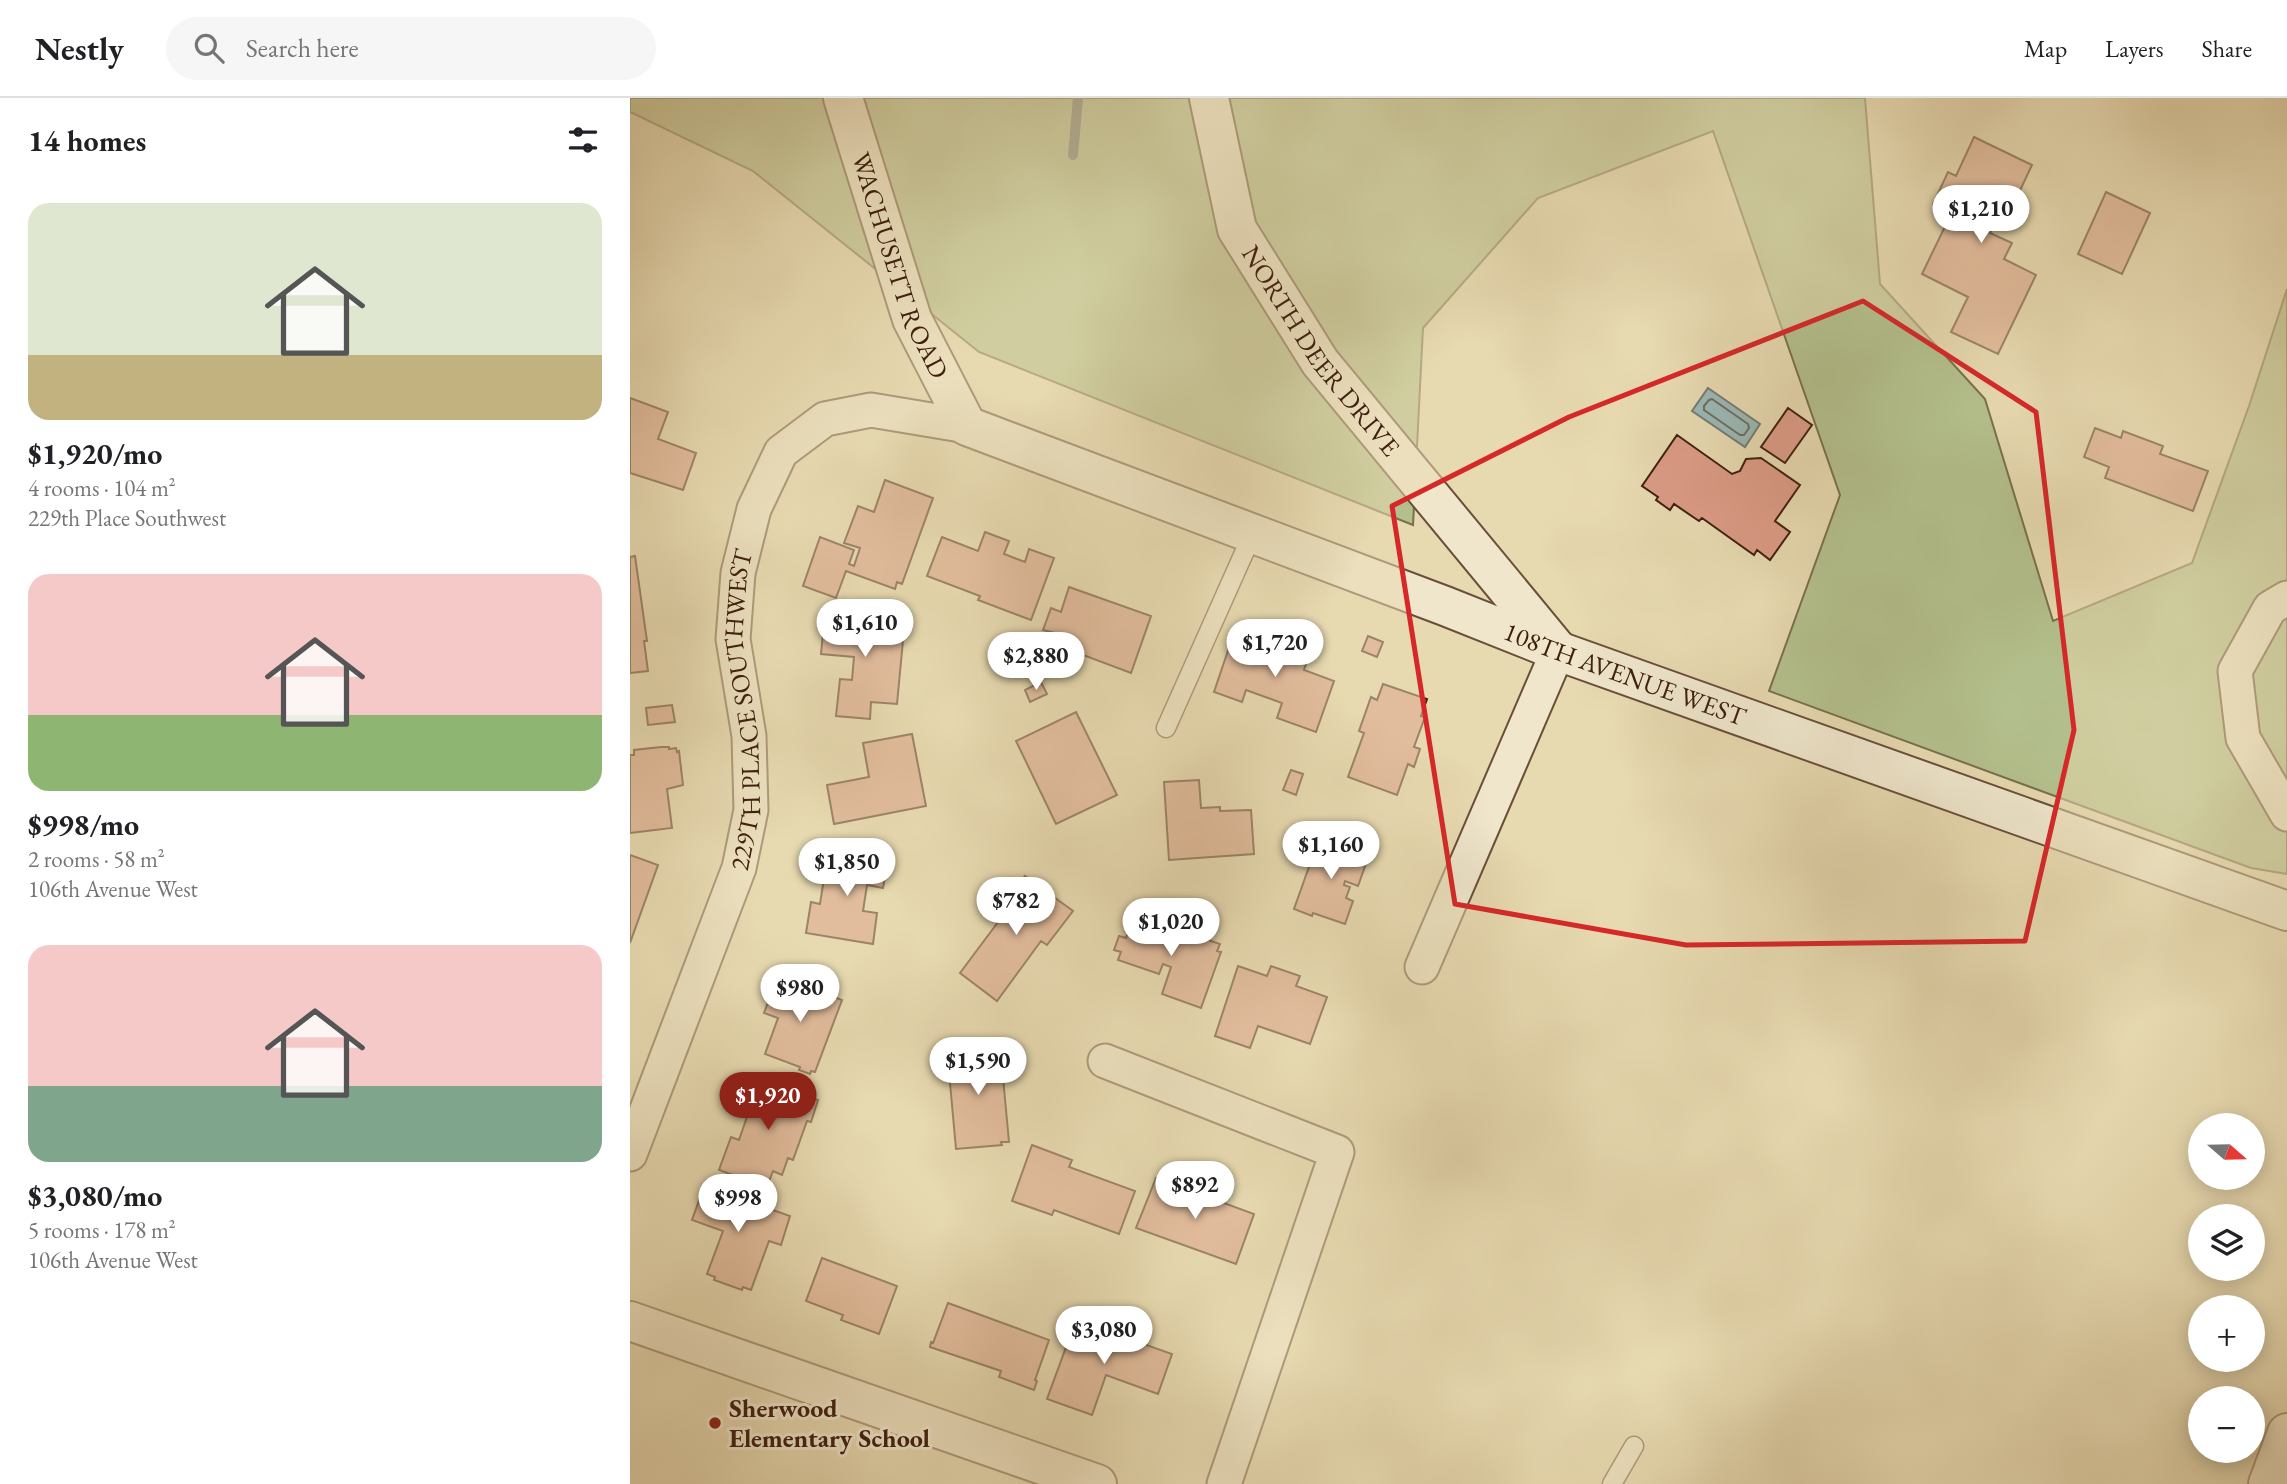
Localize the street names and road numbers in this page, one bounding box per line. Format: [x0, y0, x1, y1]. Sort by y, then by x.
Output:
street label: WACHUSETT ROAD [844, 148, 957, 384]
street label: NORTH DEER DRIVE [1234, 239, 1408, 463]
street label: 229TH PLACE SOUTHWEST [716, 545, 768, 873]
street label: 108TH AVENUE WEST [1499, 614, 1751, 734]

